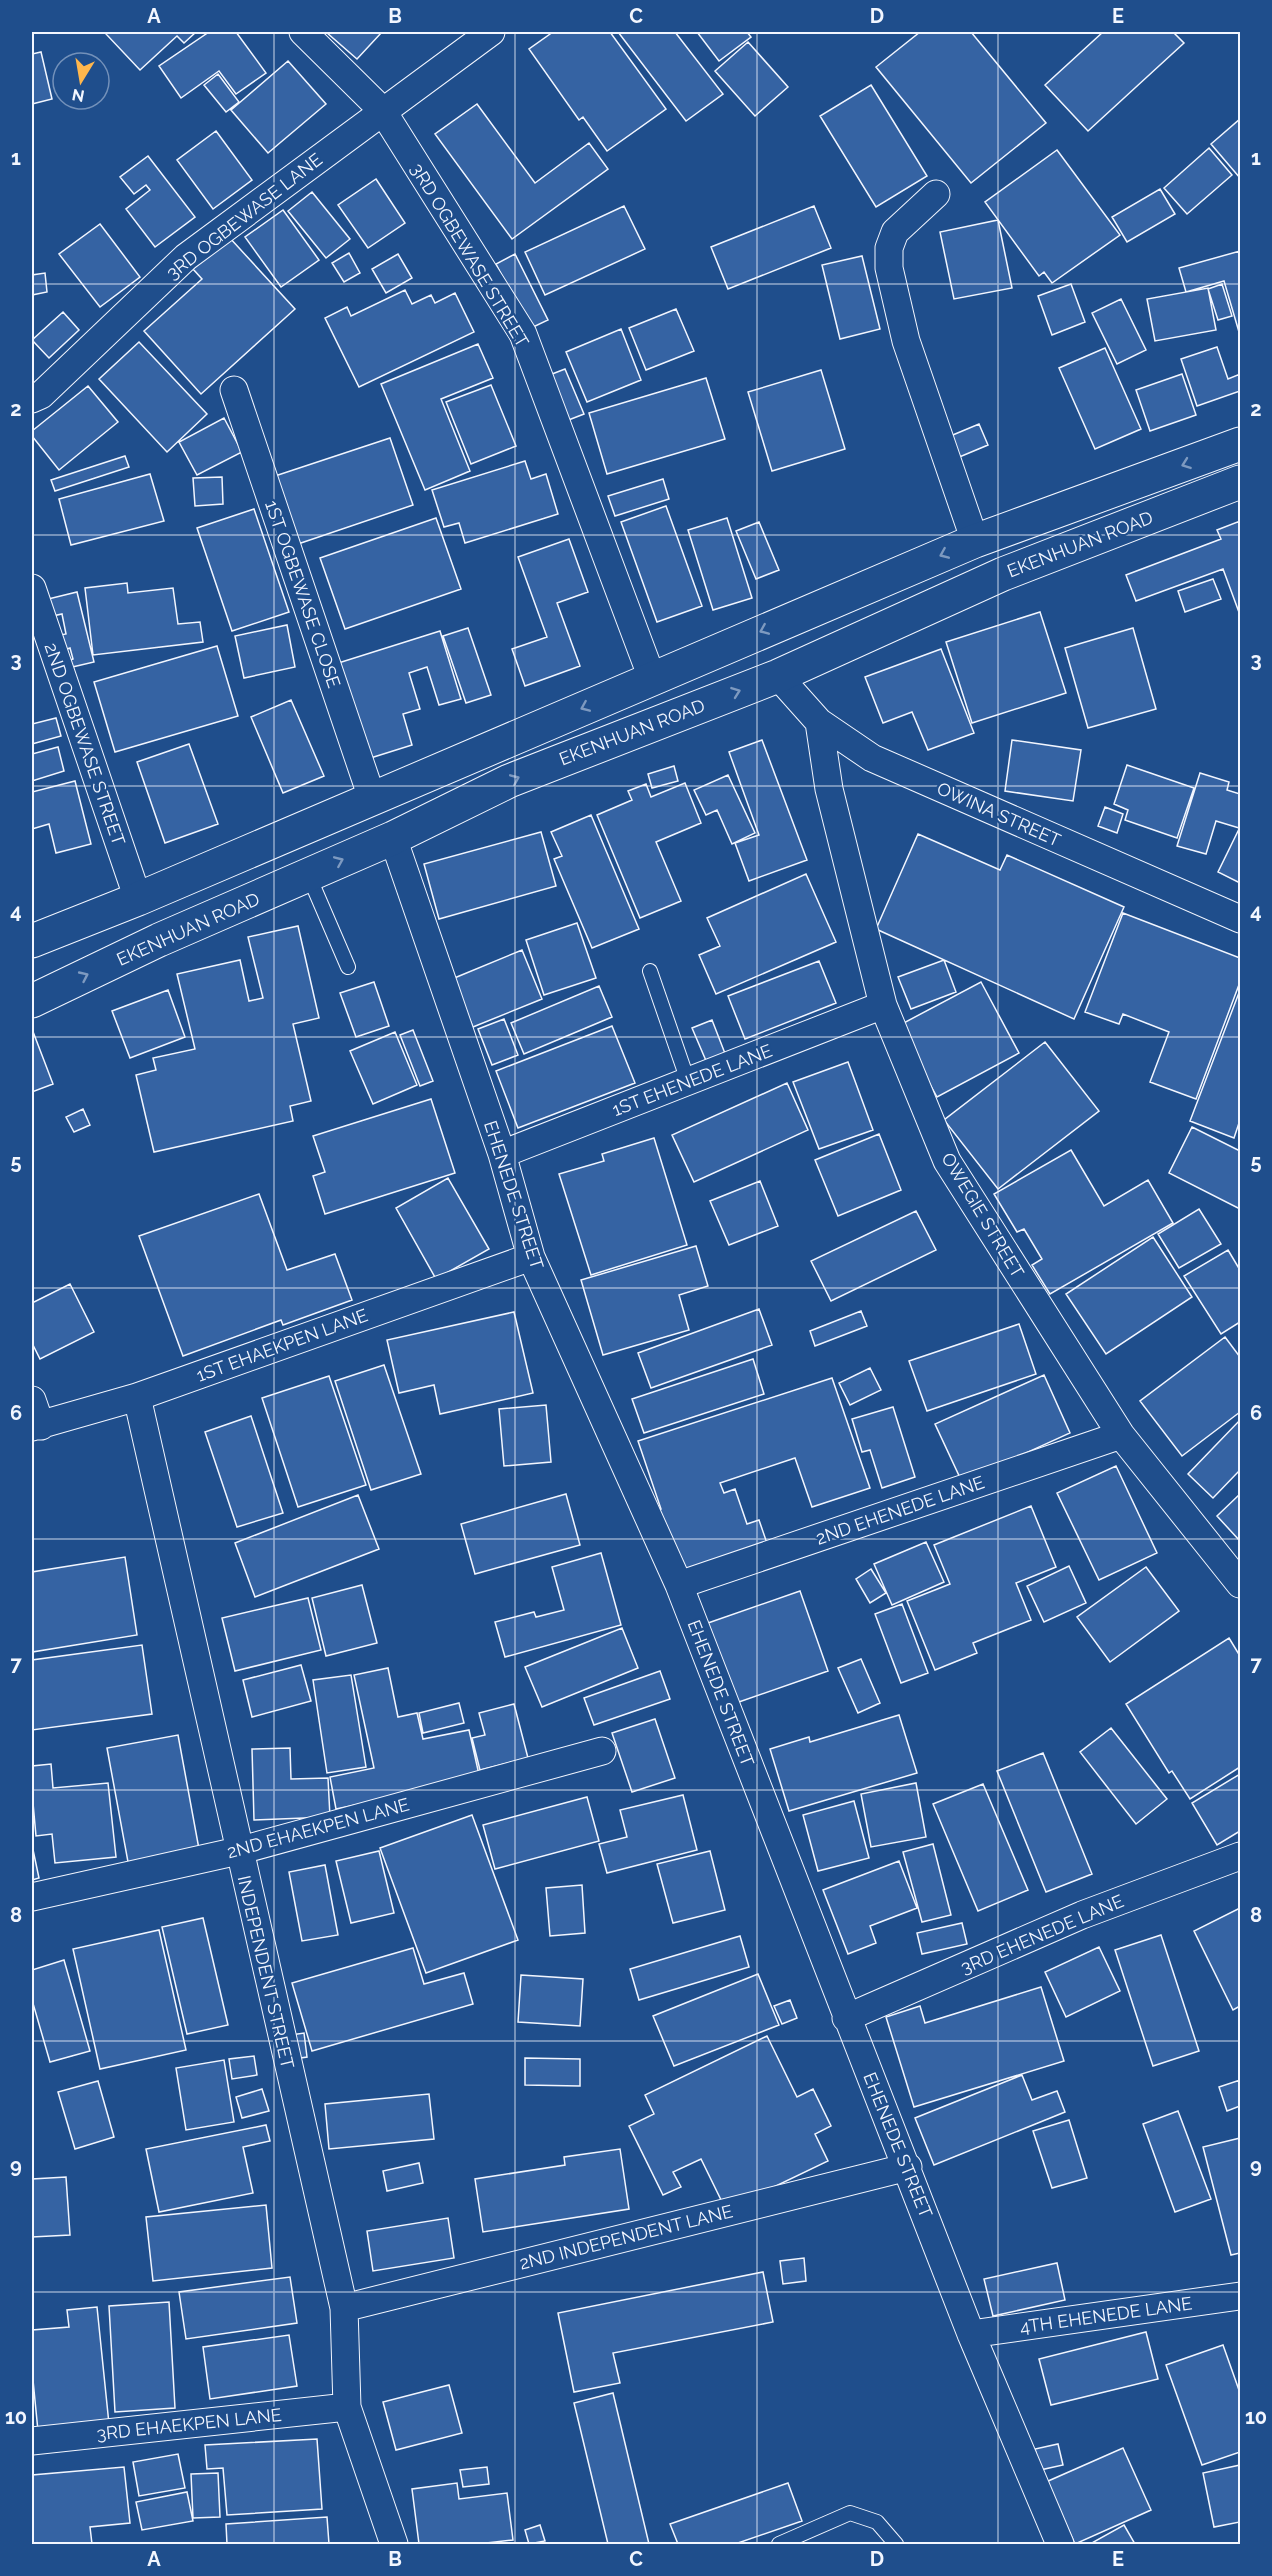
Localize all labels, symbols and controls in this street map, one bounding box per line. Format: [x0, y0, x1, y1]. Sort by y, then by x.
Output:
text: A [147, 4, 161, 28]
text: B [388, 4, 402, 28]
text: C [629, 4, 643, 28]
text: D [870, 4, 884, 28]
text: E [1112, 4, 1124, 28]
north arrow [51, 51, 111, 111]
text: N [70, 85, 86, 106]
text: 1 [11, 146, 21, 170]
text: 1 [1251, 146, 1261, 170]
street label: 3RD OGBEWASE LANE [162, 149, 326, 283]
street label: 3RD OGBEWASE STREET [407, 159, 533, 351]
text: 2 [10, 397, 22, 421]
text: 2 [1250, 397, 1262, 421]
one-way arrow [1181, 457, 1191, 470]
street label: 1ST OGBEWASE CLOSE [261, 497, 345, 691]
street label: EKENHUAN ROAD [1004, 507, 1156, 581]
one-way arrow [939, 547, 950, 559]
one-way arrow [759, 623, 770, 635]
street label: 2ND OGBEWASE STREET [40, 640, 130, 848]
text: 3 [10, 648, 22, 672]
text: 3 [1250, 648, 1262, 672]
one-way arrow [730, 687, 741, 699]
street label: EKENHUAN ROAD [556, 695, 708, 769]
one-way arrow [580, 700, 591, 712]
one-way arrow [509, 774, 520, 786]
street label: OWINA STREET [934, 777, 1064, 851]
one-way arrow [332, 857, 343, 869]
street label: EKENHUAN ROAD [113, 888, 263, 970]
text: 4 [10, 899, 22, 923]
text: 4 [1250, 899, 1262, 923]
one-way arrow [78, 972, 89, 984]
street label: 1ST EHENEDE LANE [609, 1040, 775, 1120]
street label: EHENEDE STREET [480, 1118, 548, 1272]
street label: OWEGIE STREET [937, 1149, 1029, 1281]
text: 5 [10, 1150, 22, 1174]
text: 5 [1250, 1150, 1262, 1174]
street label: 1ST EHAEKPEN LANE [193, 1304, 371, 1386]
text: 6 [10, 1401, 22, 1425]
text: 6 [1250, 1401, 1262, 1425]
street label: 2ND EHENEDE LANE [813, 1471, 987, 1549]
street label: EHENEDE STREET [683, 1617, 759, 1769]
text: 7 [10, 1652, 22, 1676]
text: 7 [1250, 1652, 1262, 1676]
street label: 2ND EHAEKPEN LANE [225, 1794, 411, 1862]
street label: INDEPENDENT STREET [234, 1873, 298, 2071]
street label: 3RD EHENEDE LANE [957, 1890, 1127, 1978]
text: 8 [10, 1903, 22, 1927]
text: 8 [1250, 1903, 1262, 1927]
street label: EHENEDE STREET [859, 2069, 937, 2221]
text: 9 [10, 2154, 22, 2178]
text: 9 [1250, 2154, 1262, 2178]
street label: 2ND INDEPENDENT LANE [517, 2200, 735, 2274]
street label: 4TH EHENEDE LANE [1018, 2293, 1194, 2337]
street label: 3RD EHAEKPEN LANE [95, 2404, 283, 2444]
text: 10 [5, 2405, 27, 2429]
text: 10 [1245, 2405, 1267, 2429]
text: A [147, 2547, 161, 2571]
text: B [388, 2547, 402, 2571]
text: C [629, 2547, 643, 2571]
text: D [870, 2547, 884, 2571]
text: E [1112, 2547, 1124, 2571]

